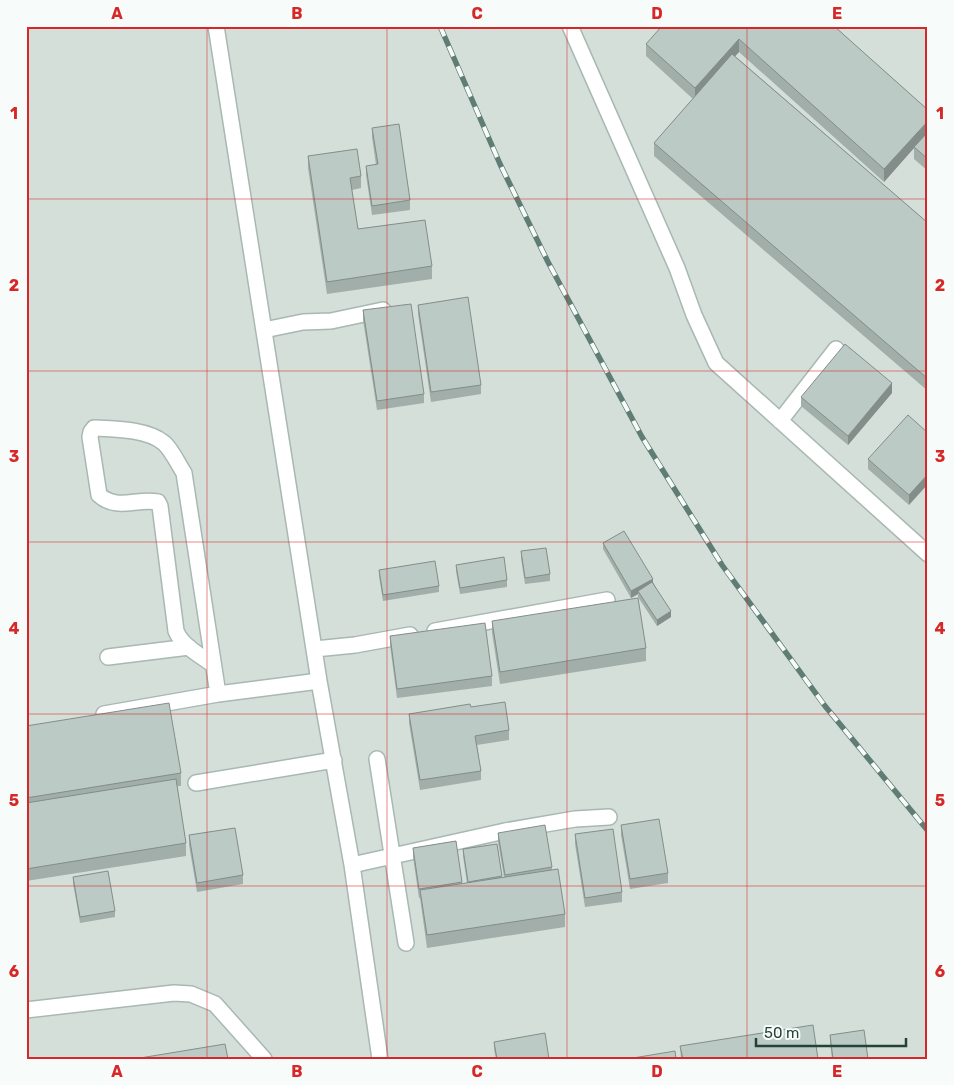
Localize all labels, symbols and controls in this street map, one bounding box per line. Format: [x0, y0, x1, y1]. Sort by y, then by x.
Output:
text: A [111, 4, 123, 23]
text: B [291, 4, 303, 23]
text: C [471, 4, 483, 23]
text: D [651, 4, 663, 23]
text: E [832, 4, 842, 23]
text: 1 [10, 104, 18, 123]
text: 1 [936, 104, 944, 123]
text: 2 [9, 276, 19, 295]
text: 2 [935, 276, 945, 295]
text: 3 [9, 447, 19, 466]
text: 3 [935, 447, 945, 466]
text: 4 [9, 619, 20, 638]
text: 4 [935, 619, 946, 638]
text: 5 [9, 791, 19, 810]
text: 5 [935, 791, 945, 810]
text: 6 [9, 962, 19, 981]
text: 6 [935, 962, 945, 981]
scale bar [756, 1015, 906, 1047]
text: 50 m [764, 1024, 799, 1042]
text: A [111, 1062, 123, 1081]
text: B [291, 1062, 303, 1081]
text: C [471, 1062, 483, 1081]
text: D [651, 1062, 663, 1081]
text: E [832, 1062, 842, 1081]

